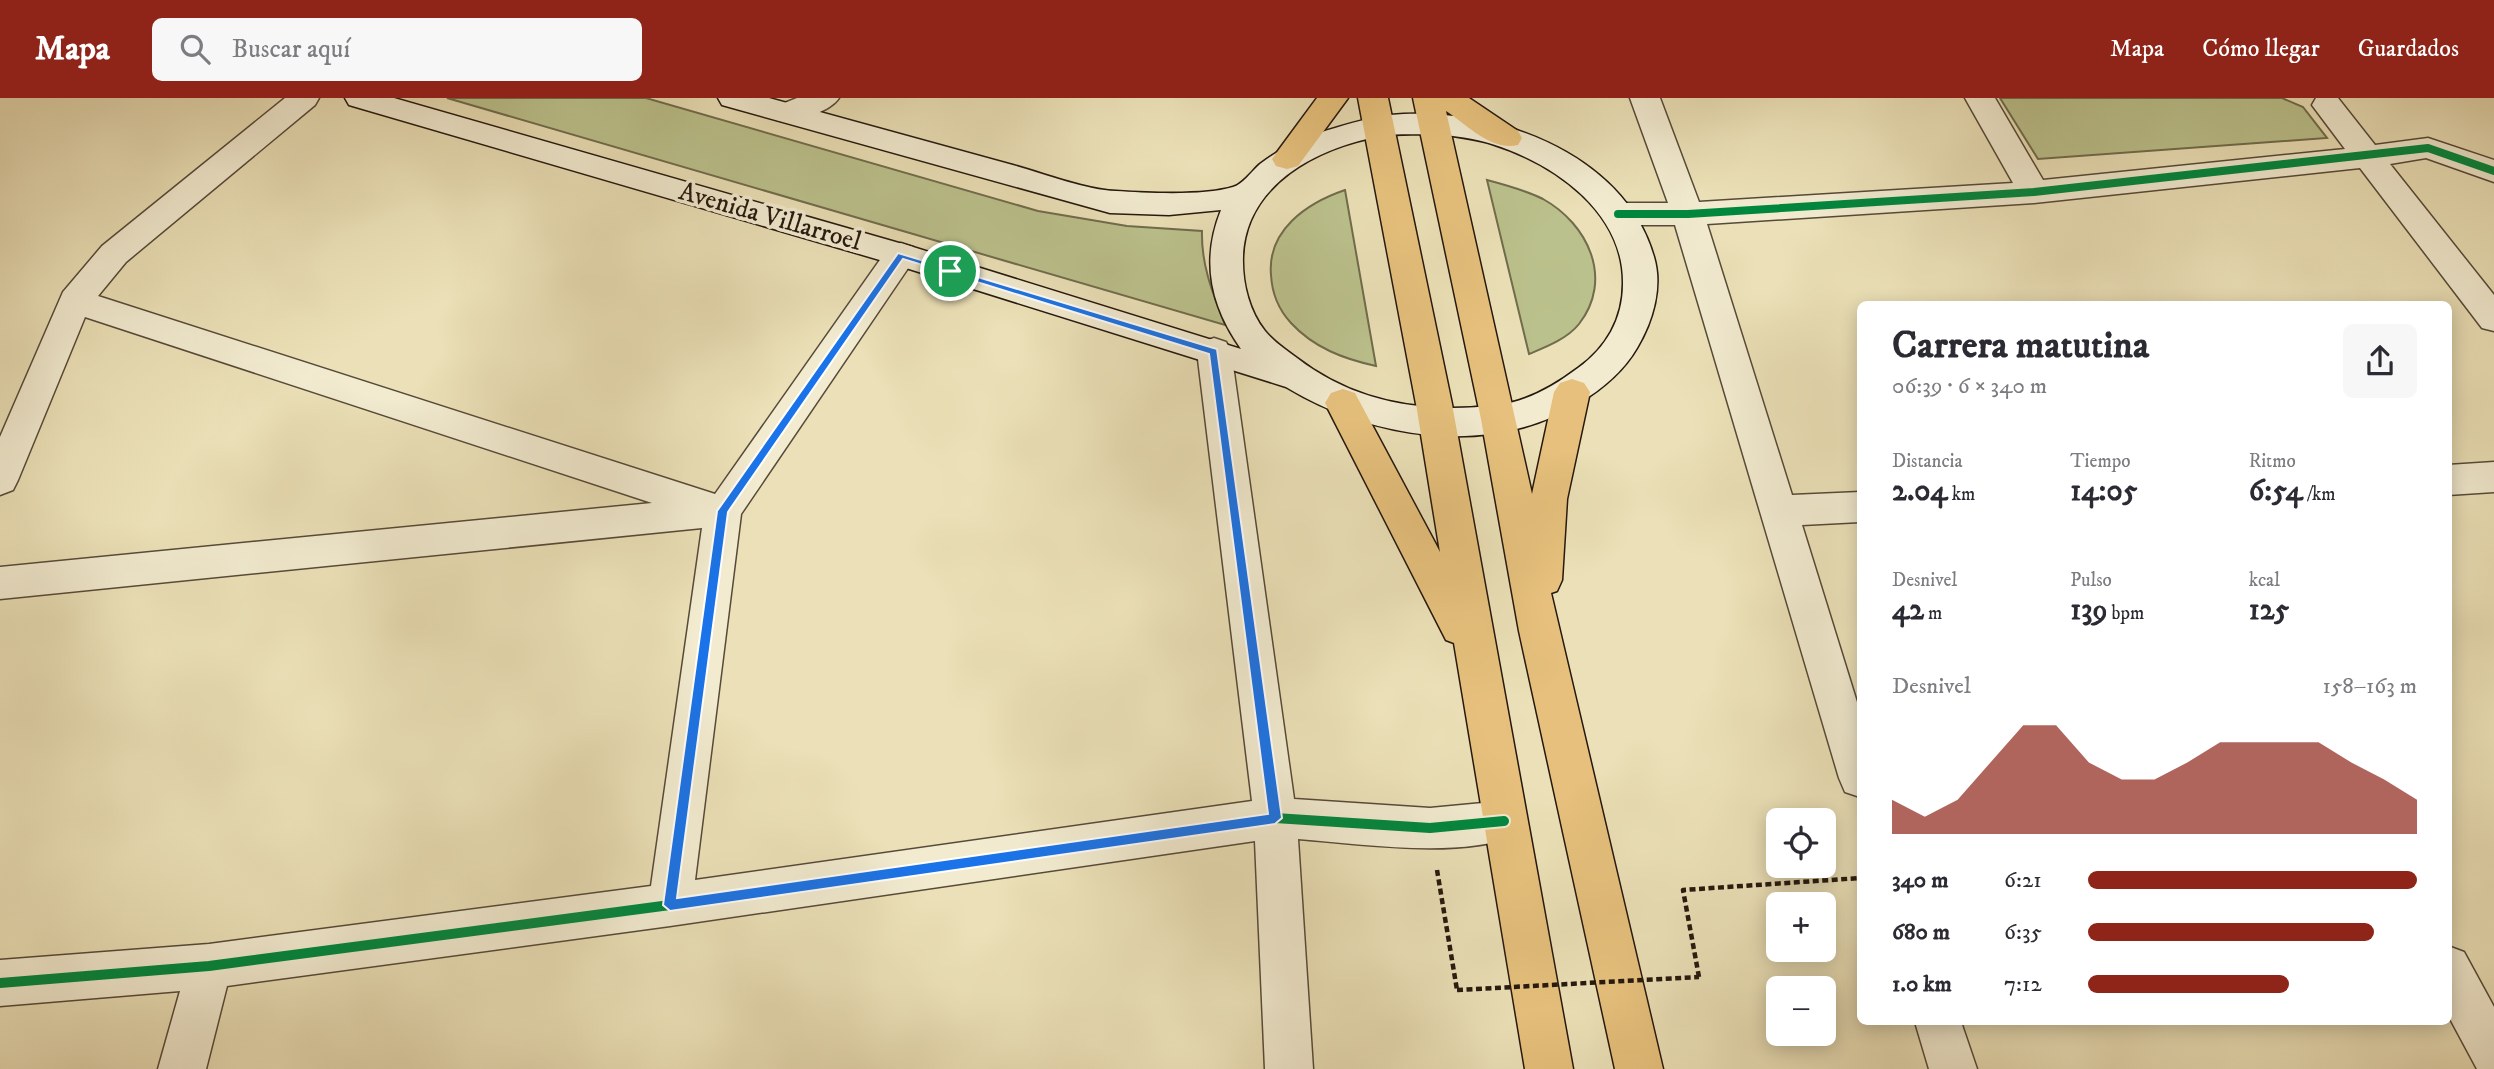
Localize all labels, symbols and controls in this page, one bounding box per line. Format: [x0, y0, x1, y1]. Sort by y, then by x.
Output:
search box [152, 18, 642, 81]
text: Mapa [35, 29, 110, 70]
icon: search [176, 30, 214, 68]
text: Buscar aquí [232, 33, 350, 66]
text: Mapa [2110, 34, 2164, 64]
text: Cómo llegar [2202, 34, 2320, 64]
text: Guardados [2358, 34, 2459, 64]
street label: Avenida Villarroel [675, 175, 865, 259]
pin [920, 241, 980, 301]
icon: arrive [931, 252, 969, 290]
text: Carrera matutina [1892, 322, 2149, 370]
button: share [2343, 324, 2417, 398]
text: 06:39 · 6 × 340 m [1892, 372, 2047, 401]
text: Distancia [1892, 450, 1963, 473]
text: Tiempo [2070, 450, 2130, 473]
text: Ritmo [2249, 450, 2296, 473]
text: 2.04 [1892, 473, 1948, 510]
text: 14:05 [2070, 473, 2138, 510]
text: 6:54 [2249, 473, 2303, 510]
text: km [1948, 483, 1975, 506]
text: /km [2303, 483, 2336, 506]
text: Desnivel [1892, 569, 1957, 592]
text: Pulso [2070, 569, 2112, 592]
text: kcal [2249, 569, 2280, 592]
text: 42 [1892, 592, 1924, 629]
text: 139 [2070, 592, 2108, 629]
text: 125 [2249, 592, 2289, 629]
text: m [1924, 602, 1942, 625]
text: bpm [2108, 602, 2144, 625]
text: Desnivel [1892, 672, 1971, 701]
text: 158–163 m [2323, 672, 2417, 701]
map controls [1766, 808, 1836, 1046]
button: locate [1766, 808, 1836, 878]
text: 340 m [1892, 866, 1948, 895]
text: 6:21 [2004, 866, 2042, 895]
button: + [1766, 892, 1836, 962]
text: 680 m [1892, 918, 1950, 947]
text: 6:35 [2004, 918, 2042, 947]
text: 1.0 km [1892, 970, 1952, 999]
text: 7:12 [2004, 970, 2042, 999]
button: − [1766, 976, 1836, 1046]

